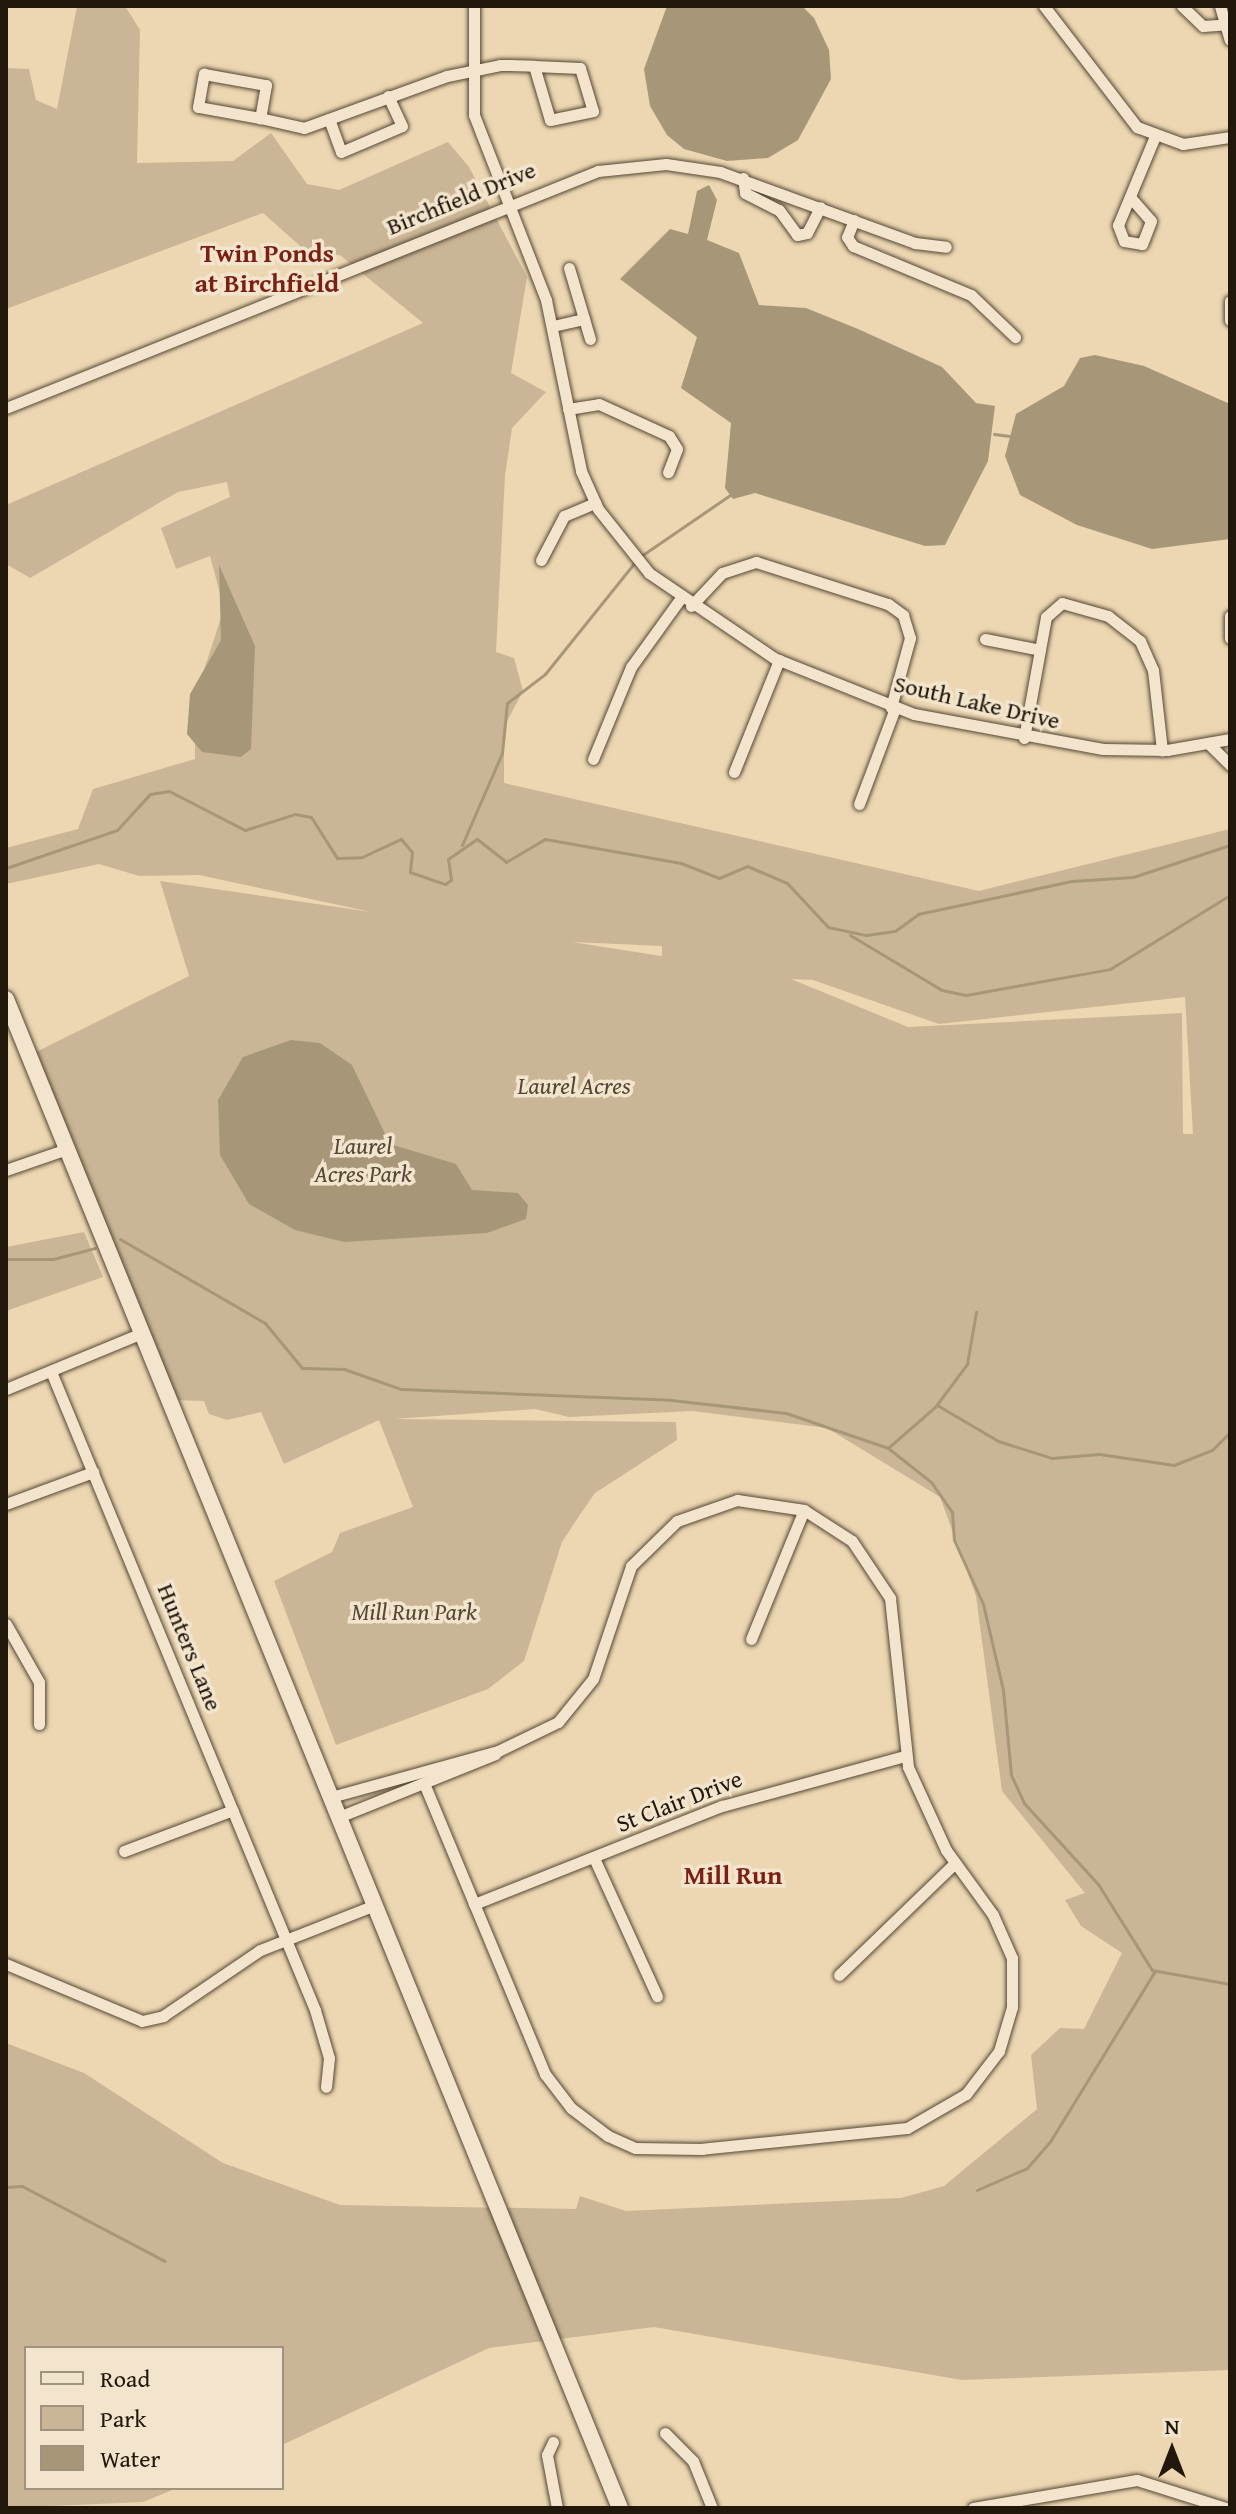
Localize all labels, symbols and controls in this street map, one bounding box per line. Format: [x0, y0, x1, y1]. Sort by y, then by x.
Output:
street label: Birchfield Drive [382, 155, 540, 241]
district label: Twin Ponds at Birchfield [195, 237, 339, 298]
street label: South Lake Drive [891, 669, 1063, 735]
park label: Laurel Acres [517, 1072, 631, 1100]
park label: Laurel Acres Park [314, 1132, 412, 1188]
street label: Hunters Lane [151, 1579, 229, 1715]
park label: Mill Run Park [351, 1598, 477, 1626]
street label: St Clair Drive [612, 1764, 746, 1838]
district label: Mill Run [684, 1859, 782, 1891]
legend [24, 2346, 284, 2490]
text: Road [100, 2361, 150, 2396]
text: Park [100, 2401, 146, 2436]
north arrow [1132, 2410, 1212, 2490]
text: N [1165, 2410, 1179, 2442]
text: Water [100, 2441, 160, 2476]

